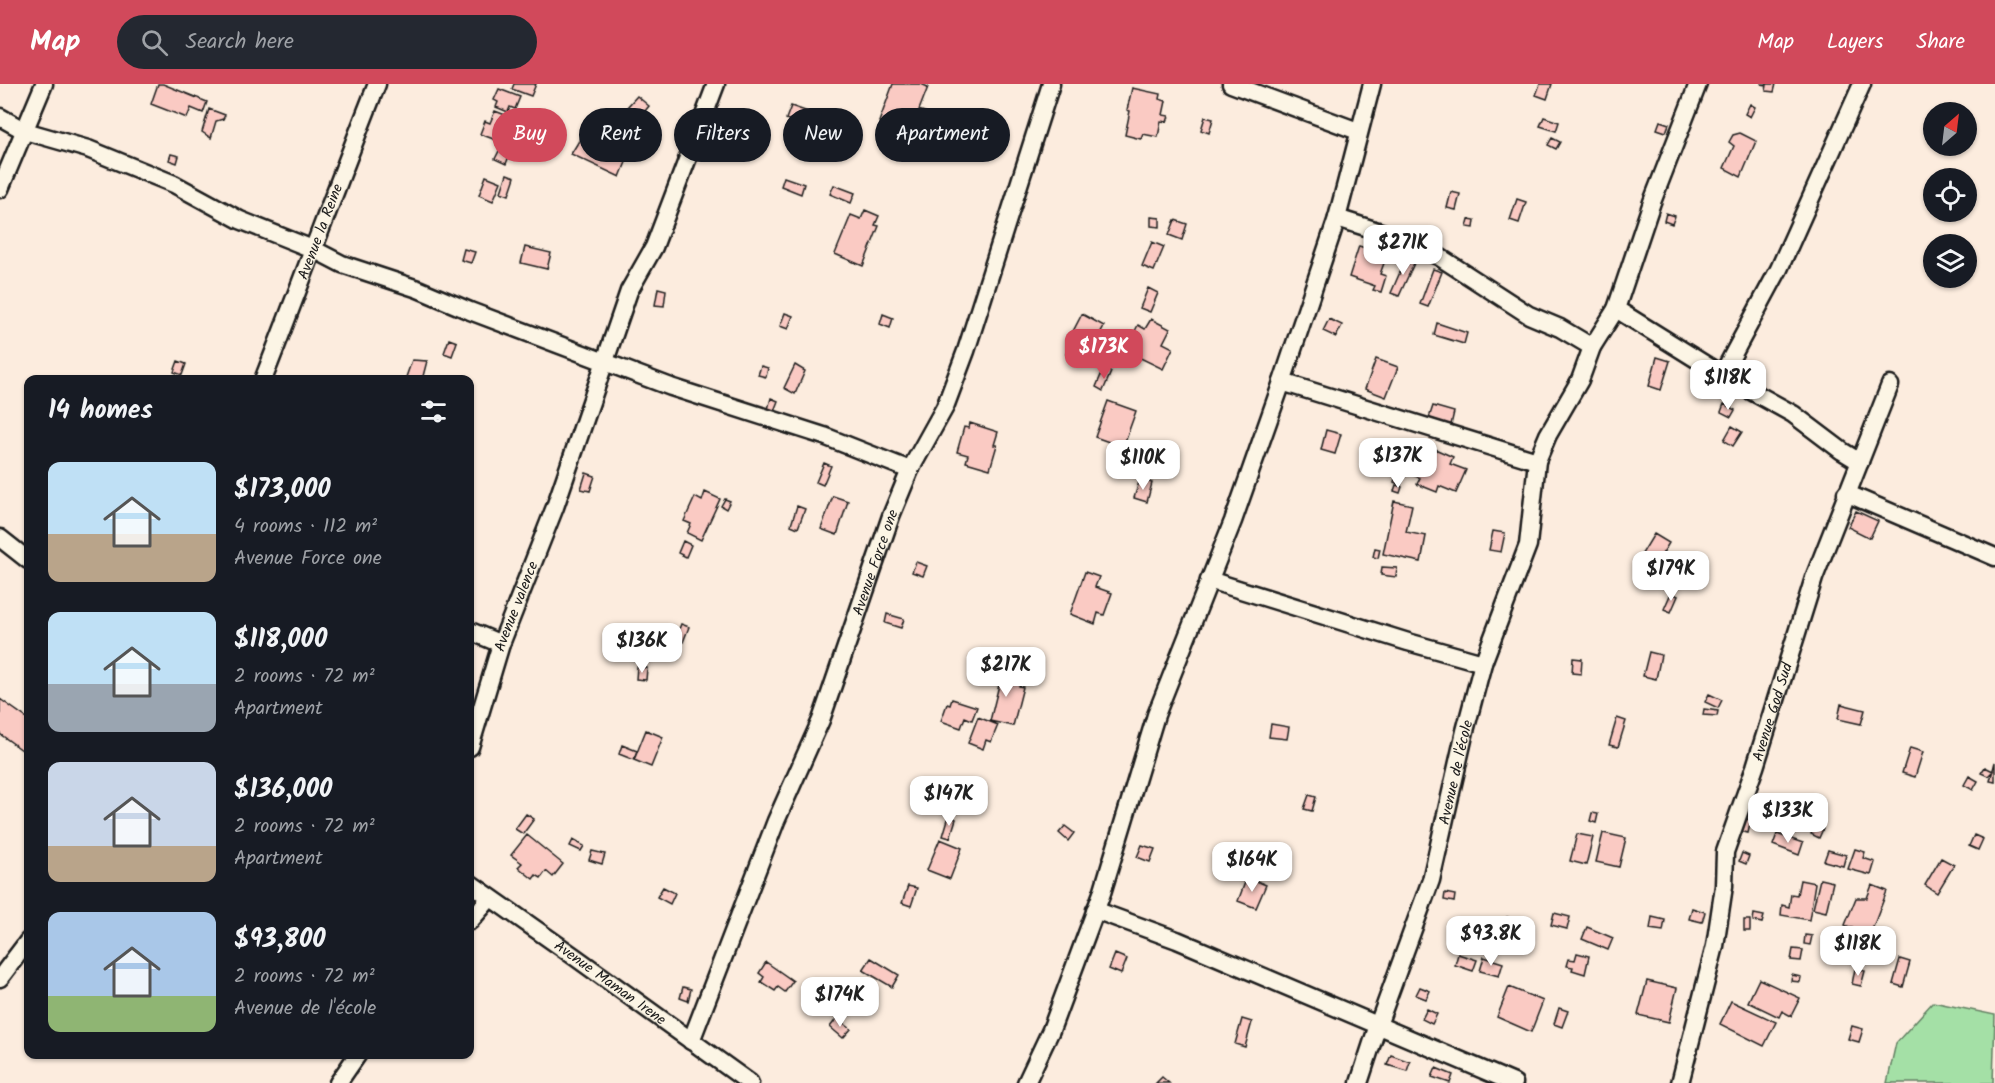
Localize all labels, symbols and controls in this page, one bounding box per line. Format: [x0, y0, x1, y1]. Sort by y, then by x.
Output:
search box [117, 15, 537, 69]
text: Map [30, 20, 81, 65]
text: Search here [186, 25, 294, 60]
icon: search [138, 26, 171, 59]
text: Map [1757, 26, 1794, 59]
text: Layers [1827, 26, 1883, 59]
text: Share [1916, 26, 1965, 59]
north arrow [1923, 102, 1977, 156]
map controls [1923, 102, 1977, 288]
chip: Buy [492, 108, 567, 162]
chip: Rent [579, 108, 662, 162]
chip: Filters [674, 108, 771, 162]
chip: New [783, 108, 863, 162]
chip: Apartment [875, 108, 1010, 162]
button: locate [1923, 168, 1977, 222]
street label: Avenue la Reine [292, 180, 350, 283]
pin: $271K [1361, 225, 1445, 276]
text: $271K [1377, 228, 1429, 260]
button: layers [1923, 234, 1977, 288]
pin: $173K [1062, 329, 1146, 380]
text: $173K [1079, 332, 1129, 364]
pin: $118K [1686, 360, 1770, 411]
text: $118K [1704, 363, 1752, 395]
text: 14 homes [48, 390, 153, 432]
icon: filters [417, 395, 450, 428]
pin: $137K [1356, 438, 1440, 489]
pin: $110K [1101, 440, 1185, 491]
text: $137K [1373, 441, 1423, 473]
text: $110K [1120, 443, 1166, 475]
text: $173,000 [234, 469, 331, 511]
icon: home [96, 486, 168, 558]
street label: Avenue Force one [847, 506, 906, 619]
text: 4 rooms · 112 m² [234, 511, 377, 543]
text: Avenue Force one [234, 543, 382, 575]
pin: $179K [1629, 551, 1713, 602]
text: $179K [1646, 554, 1696, 586]
street label: Avenue valence [488, 558, 546, 655]
text: $118,000 [234, 619, 327, 661]
pin: $136K [600, 623, 684, 674]
text: $136K [616, 626, 668, 658]
icon: home [96, 636, 168, 708]
pin: $217K [964, 647, 1048, 698]
text: $217K [980, 650, 1032, 682]
street label: Avenue God Sud [1746, 659, 1800, 765]
text: 2 rooms · 72 m² [234, 661, 375, 693]
text: Apartment [234, 693, 323, 725]
street label: Avenue de l'école [1433, 717, 1480, 827]
text: $136,000 [234, 769, 332, 811]
pin: $147K [907, 776, 991, 827]
text: $147K [924, 779, 974, 811]
icon: home [96, 786, 168, 858]
pin: $133K [1746, 793, 1830, 844]
text: $133K [1762, 796, 1814, 828]
text: 2 rooms · 72 m² [234, 811, 375, 843]
pin: $164K [1210, 842, 1294, 893]
text: Apartment [234, 843, 323, 875]
text: $164K [1226, 845, 1278, 877]
pin: $93.8K [1442, 916, 1540, 967]
text: $93,800 [234, 919, 326, 961]
text: $93.8K [1460, 919, 1522, 951]
pin: $118K [1816, 926, 1900, 977]
text: $118K [1834, 929, 1882, 961]
street label: Avenue Maman Irene [549, 935, 671, 1032]
icon: home [96, 936, 168, 1008]
text: 2 rooms · 72 m² [234, 961, 375, 993]
pin: $174K [798, 977, 882, 1028]
text: $174K [815, 980, 865, 1012]
text: Avenue de l'école [234, 993, 376, 1025]

